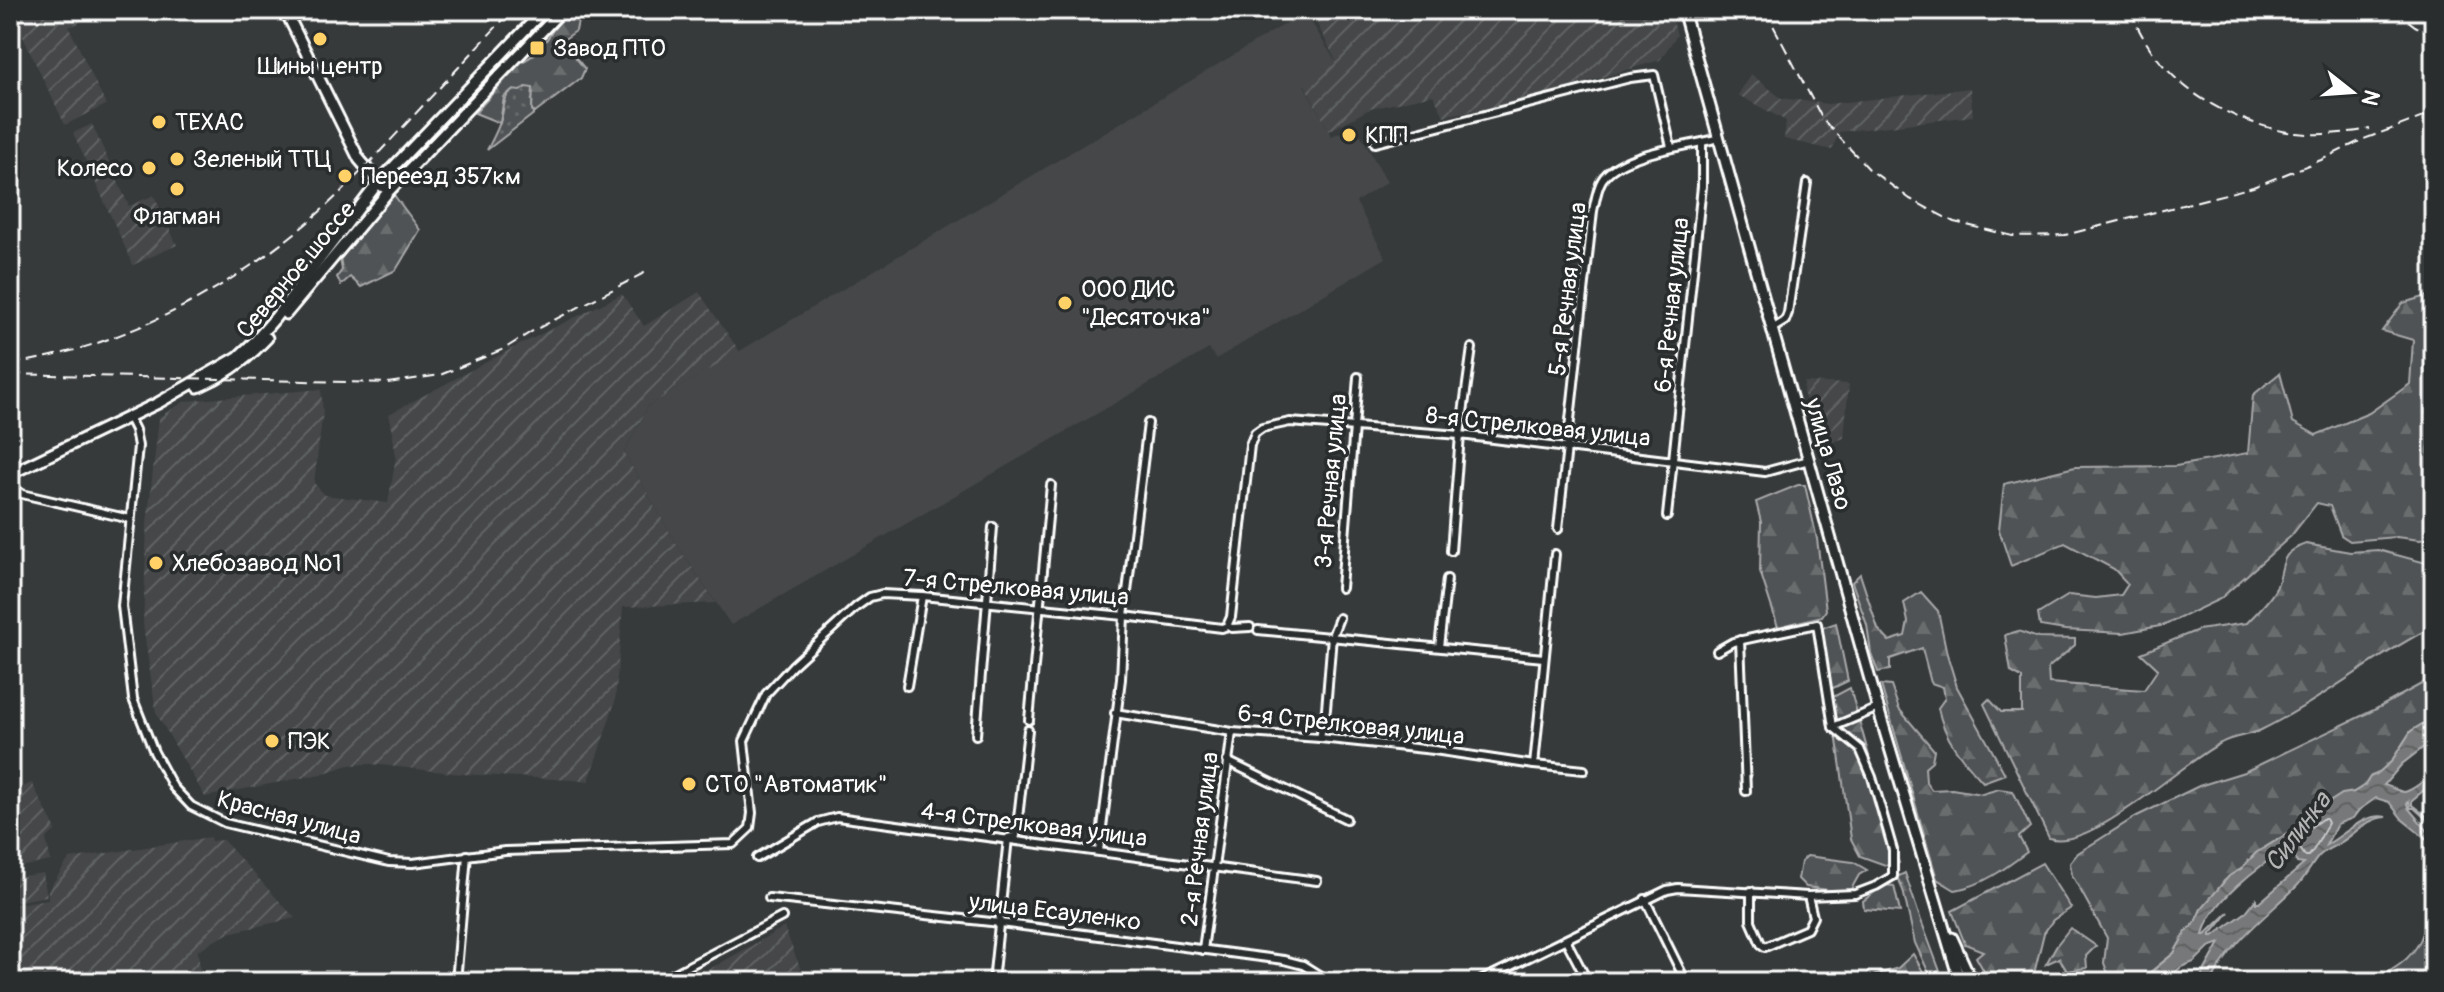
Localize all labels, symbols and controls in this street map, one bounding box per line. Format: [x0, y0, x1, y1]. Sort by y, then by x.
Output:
marker: Шины центр [311, 30, 329, 48]
place label: Завод ПТО [553, 34, 666, 63]
marker: Завод ПТО [528, 39, 546, 57]
place label: Шины центр [257, 52, 383, 81]
north arrow [2312, 52, 2392, 132]
text: N [2355, 86, 2386, 109]
place label: ТЕХАС [175, 108, 244, 137]
marker: ТЕХАС [150, 113, 168, 131]
place label: КПП [1365, 121, 1408, 150]
marker: КПП [1340, 126, 1358, 144]
place label: Зеленый ТТЦ [193, 145, 332, 174]
marker: Зеленый ТТЦ [168, 150, 186, 168]
place label: Колесо [57, 154, 133, 183]
marker: Колесо [140, 159, 158, 177]
place label: Переезд 357км [361, 162, 521, 191]
marker: Переезд 357км [336, 167, 354, 185]
marker: Флагман [168, 180, 186, 198]
street label: Северное шоссе [230, 196, 362, 344]
street label: 5-я Речная улица [1543, 200, 1593, 378]
place label: Флагман [134, 202, 221, 231]
street label: 6-я Речная улица [1648, 216, 1696, 394]
place label: ООО ДИС "Десяточка" [1081, 275, 1211, 332]
marker: ООО ДИС "Десяточка" [1056, 294, 1074, 312]
street label: 3-я Речная улица [1309, 392, 1353, 570]
street label: улица Лазо [1798, 394, 1858, 513]
street label: 8-я Стрелковая улица [1424, 401, 1652, 453]
place label: Хлебозавод №1 [172, 549, 342, 578]
marker: Хлебозавод №1 [147, 554, 165, 572]
street label: 7-я Стрелковая улица [902, 564, 1130, 612]
street label: 6-я Стрелковая улица [1236, 699, 1466, 751]
place label: ПЭК [288, 727, 331, 756]
marker: ПЭК [263, 732, 281, 750]
street label: 2-я Речная улица [1175, 750, 1225, 928]
place label: СТО "Автоматик" [705, 770, 887, 799]
marker: СТО "Автоматик" [680, 775, 698, 793]
water label: Силинка [2258, 784, 2339, 878]
street label: Красная улица [214, 785, 364, 851]
street label: 4-я Стрелковая улица [919, 797, 1149, 853]
street label: улица Есауленко [967, 887, 1143, 937]

